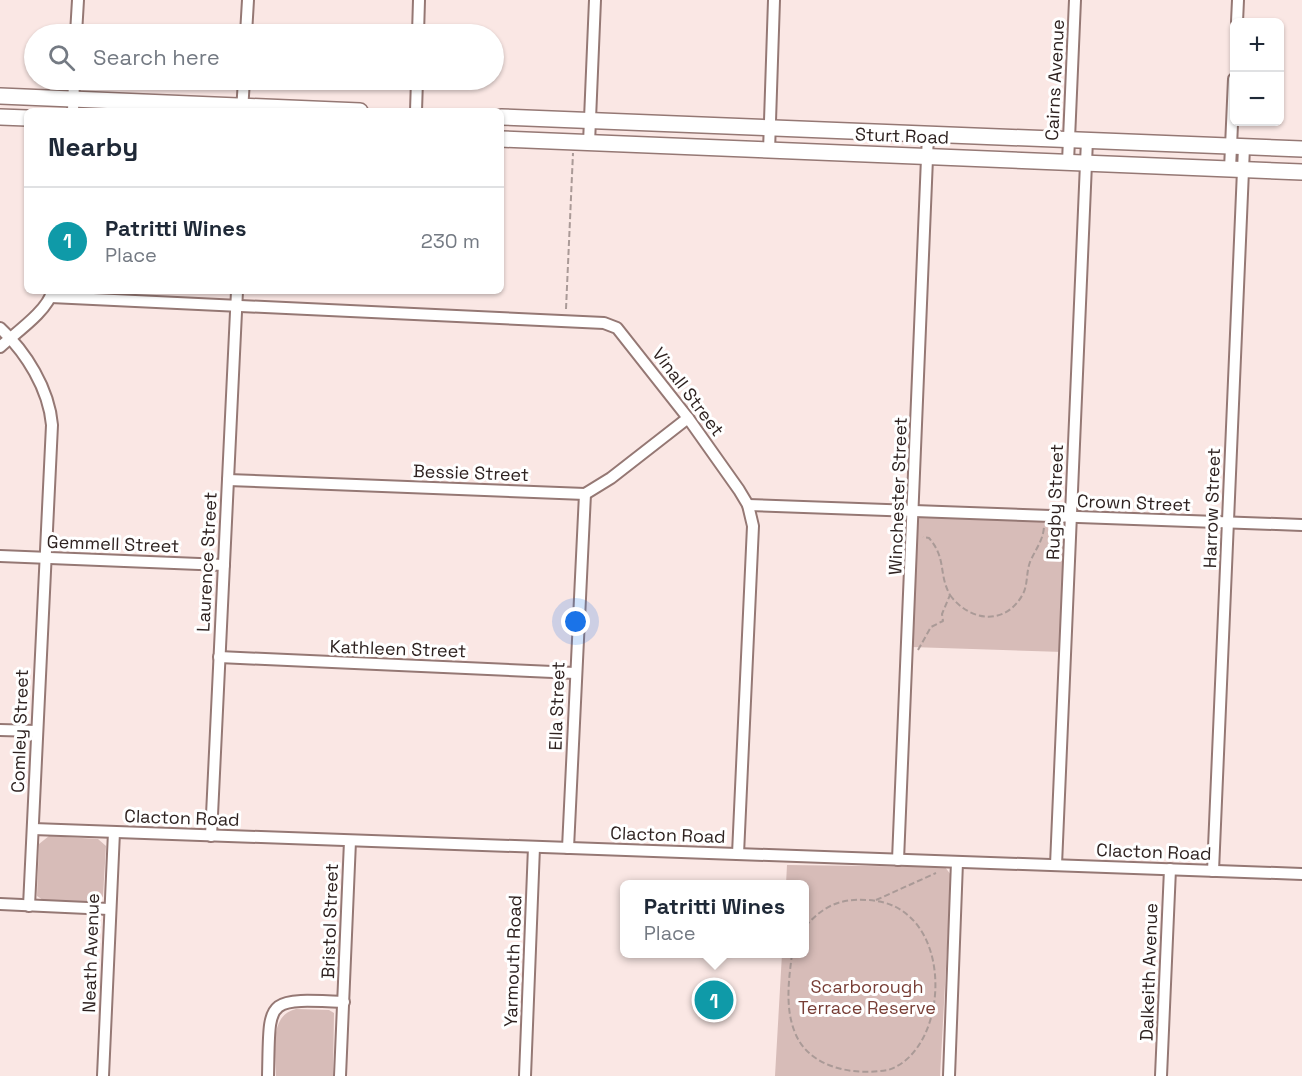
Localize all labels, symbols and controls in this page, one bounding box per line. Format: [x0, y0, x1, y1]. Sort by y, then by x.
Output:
map controls [1230, 18, 1284, 126]
button: + [1230, 18, 1284, 72]
street label: Cairns Avenue [1040, 19, 1069, 141]
search box [24, 24, 504, 90]
icon: search [45, 41, 78, 74]
text: Search here [93, 43, 220, 71]
button: − [1230, 72, 1284, 126]
street label: Sturt Road [855, 122, 949, 149]
text: Nearby [48, 130, 138, 164]
text: Patritti Wines [105, 214, 246, 242]
text: 1 [63, 228, 72, 254]
text: 230 m [421, 228, 480, 254]
text: Place [105, 242, 157, 268]
street label: Vinall Street [648, 343, 729, 441]
street label: Winchester Street [883, 417, 912, 575]
street label: Rugby Street [1041, 444, 1068, 560]
street label: Harrow Street [1198, 447, 1225, 569]
street label: Bessie Street [413, 459, 530, 486]
street label: Crown Street [1077, 489, 1191, 516]
street label: Laurence Street [191, 491, 222, 633]
street label: Gemmell Street [46, 530, 180, 557]
your location [561, 607, 590, 636]
street label: Kathleen Street [329, 635, 467, 662]
street label: Ella Street [543, 661, 570, 751]
street label: Comley Street [6, 669, 33, 793]
street label: Clacton Road [124, 804, 240, 831]
street label: Clacton Road [610, 821, 726, 848]
street label: Clacton Road [1096, 838, 1212, 865]
street label: Bristol Street [316, 863, 343, 979]
popup [620, 880, 809, 958]
text: Patritti Wines [644, 892, 785, 920]
street label: Neath Avenue [77, 893, 104, 1013]
street label: Yarmouth Road [499, 894, 526, 1028]
street label: Dalkeith Avenue [1135, 902, 1162, 1041]
text: Place [644, 920, 696, 946]
park label: Scarborough Terrace Reserve [798, 975, 936, 1019]
pin: 1 [694, 978, 734, 1022]

